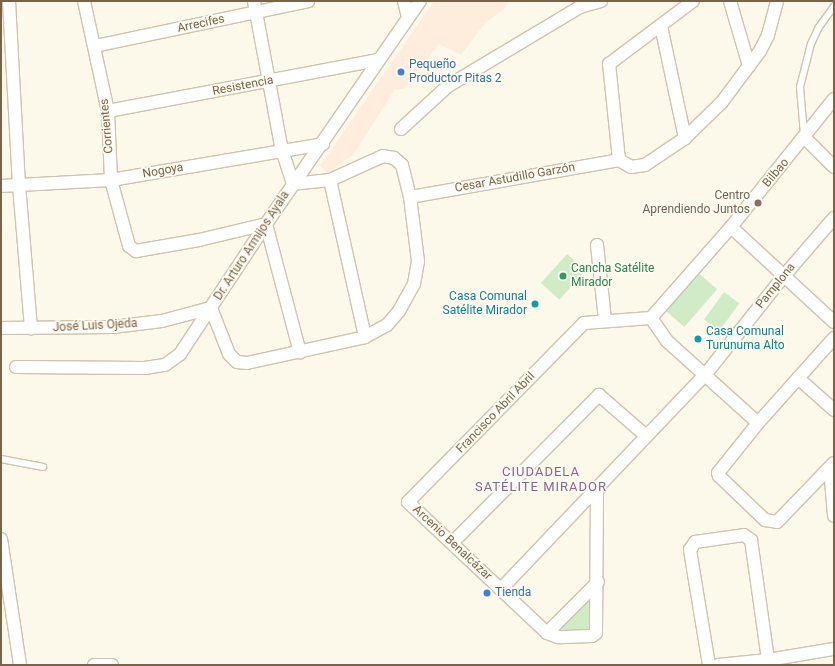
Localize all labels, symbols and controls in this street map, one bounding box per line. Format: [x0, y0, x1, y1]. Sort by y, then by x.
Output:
street label: Arrecifes [176, 12, 226, 36]
place label: Pequeño Productor Pitas 2 [409, 58, 502, 86]
marker: Pequeño Productor Pitas 2 [396, 67, 406, 77]
street label: Resistencia [211, 73, 275, 99]
street label: Corrientes [97, 98, 117, 154]
street label: Bilbao [760, 156, 792, 190]
street label: Nogoya [142, 160, 184, 182]
street label: Cesar Astudillo Garzón [454, 160, 576, 196]
street label: Dr. Arturo Armijos Ayala [211, 189, 293, 303]
place label: Centro Aprendiendo Juntos [643, 189, 750, 217]
marker: Centro Aprendiendo Juntos [753, 198, 763, 208]
street label: Pamplona [753, 260, 799, 312]
place label: Cancha Satélite Mirador [571, 262, 654, 290]
marker: Cancha Satélite Mirador [558, 271, 568, 281]
place label: Casa Comunal Satélite Mirador [443, 290, 527, 318]
marker: Casa Comunal Satélite Mirador [530, 299, 540, 309]
street label: José Luis Ojeda [52, 317, 138, 335]
place label: Casa Comunal Turunuma Alto [706, 325, 785, 353]
marker: Casa Comunal Turunuma Alto [693, 334, 703, 344]
street label: Francisco Abril Abril [454, 370, 538, 456]
district label: CIUDADELA SATÉLITE MIRADOR [475, 465, 607, 496]
street label: Arcenio Benalcázar [409, 503, 495, 583]
place label: Tienda [495, 586, 531, 600]
marker: Tienda [482, 588, 492, 598]

